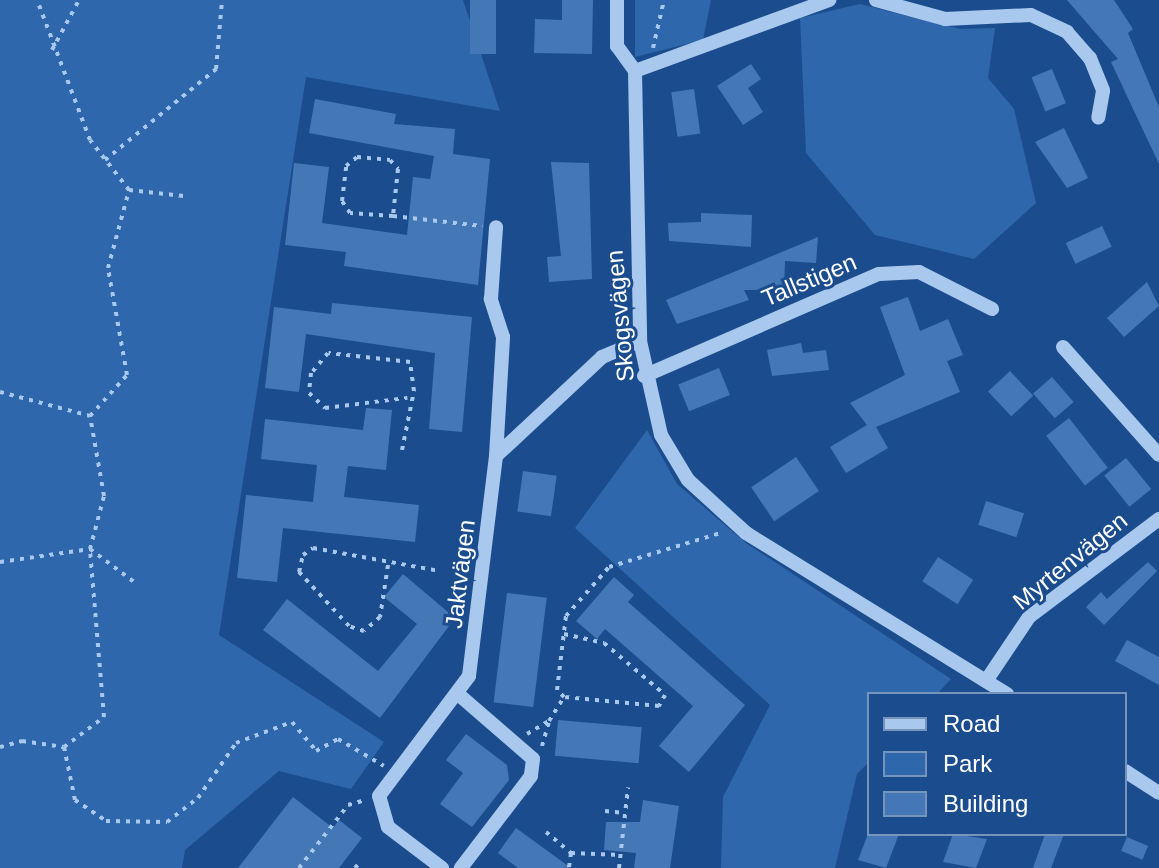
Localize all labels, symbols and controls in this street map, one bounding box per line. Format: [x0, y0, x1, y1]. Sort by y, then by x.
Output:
street label: Tallstigen [757, 247, 861, 313]
street label: Skogsvägen [600, 249, 640, 383]
street label: Myrtenvägen [1007, 506, 1133, 616]
street label: Jaktvägen [439, 518, 481, 630]
legend [867, 692, 1127, 836]
text: Road [943, 710, 1000, 737]
text: Park [943, 750, 992, 777]
text: Building [943, 790, 1028, 817]

